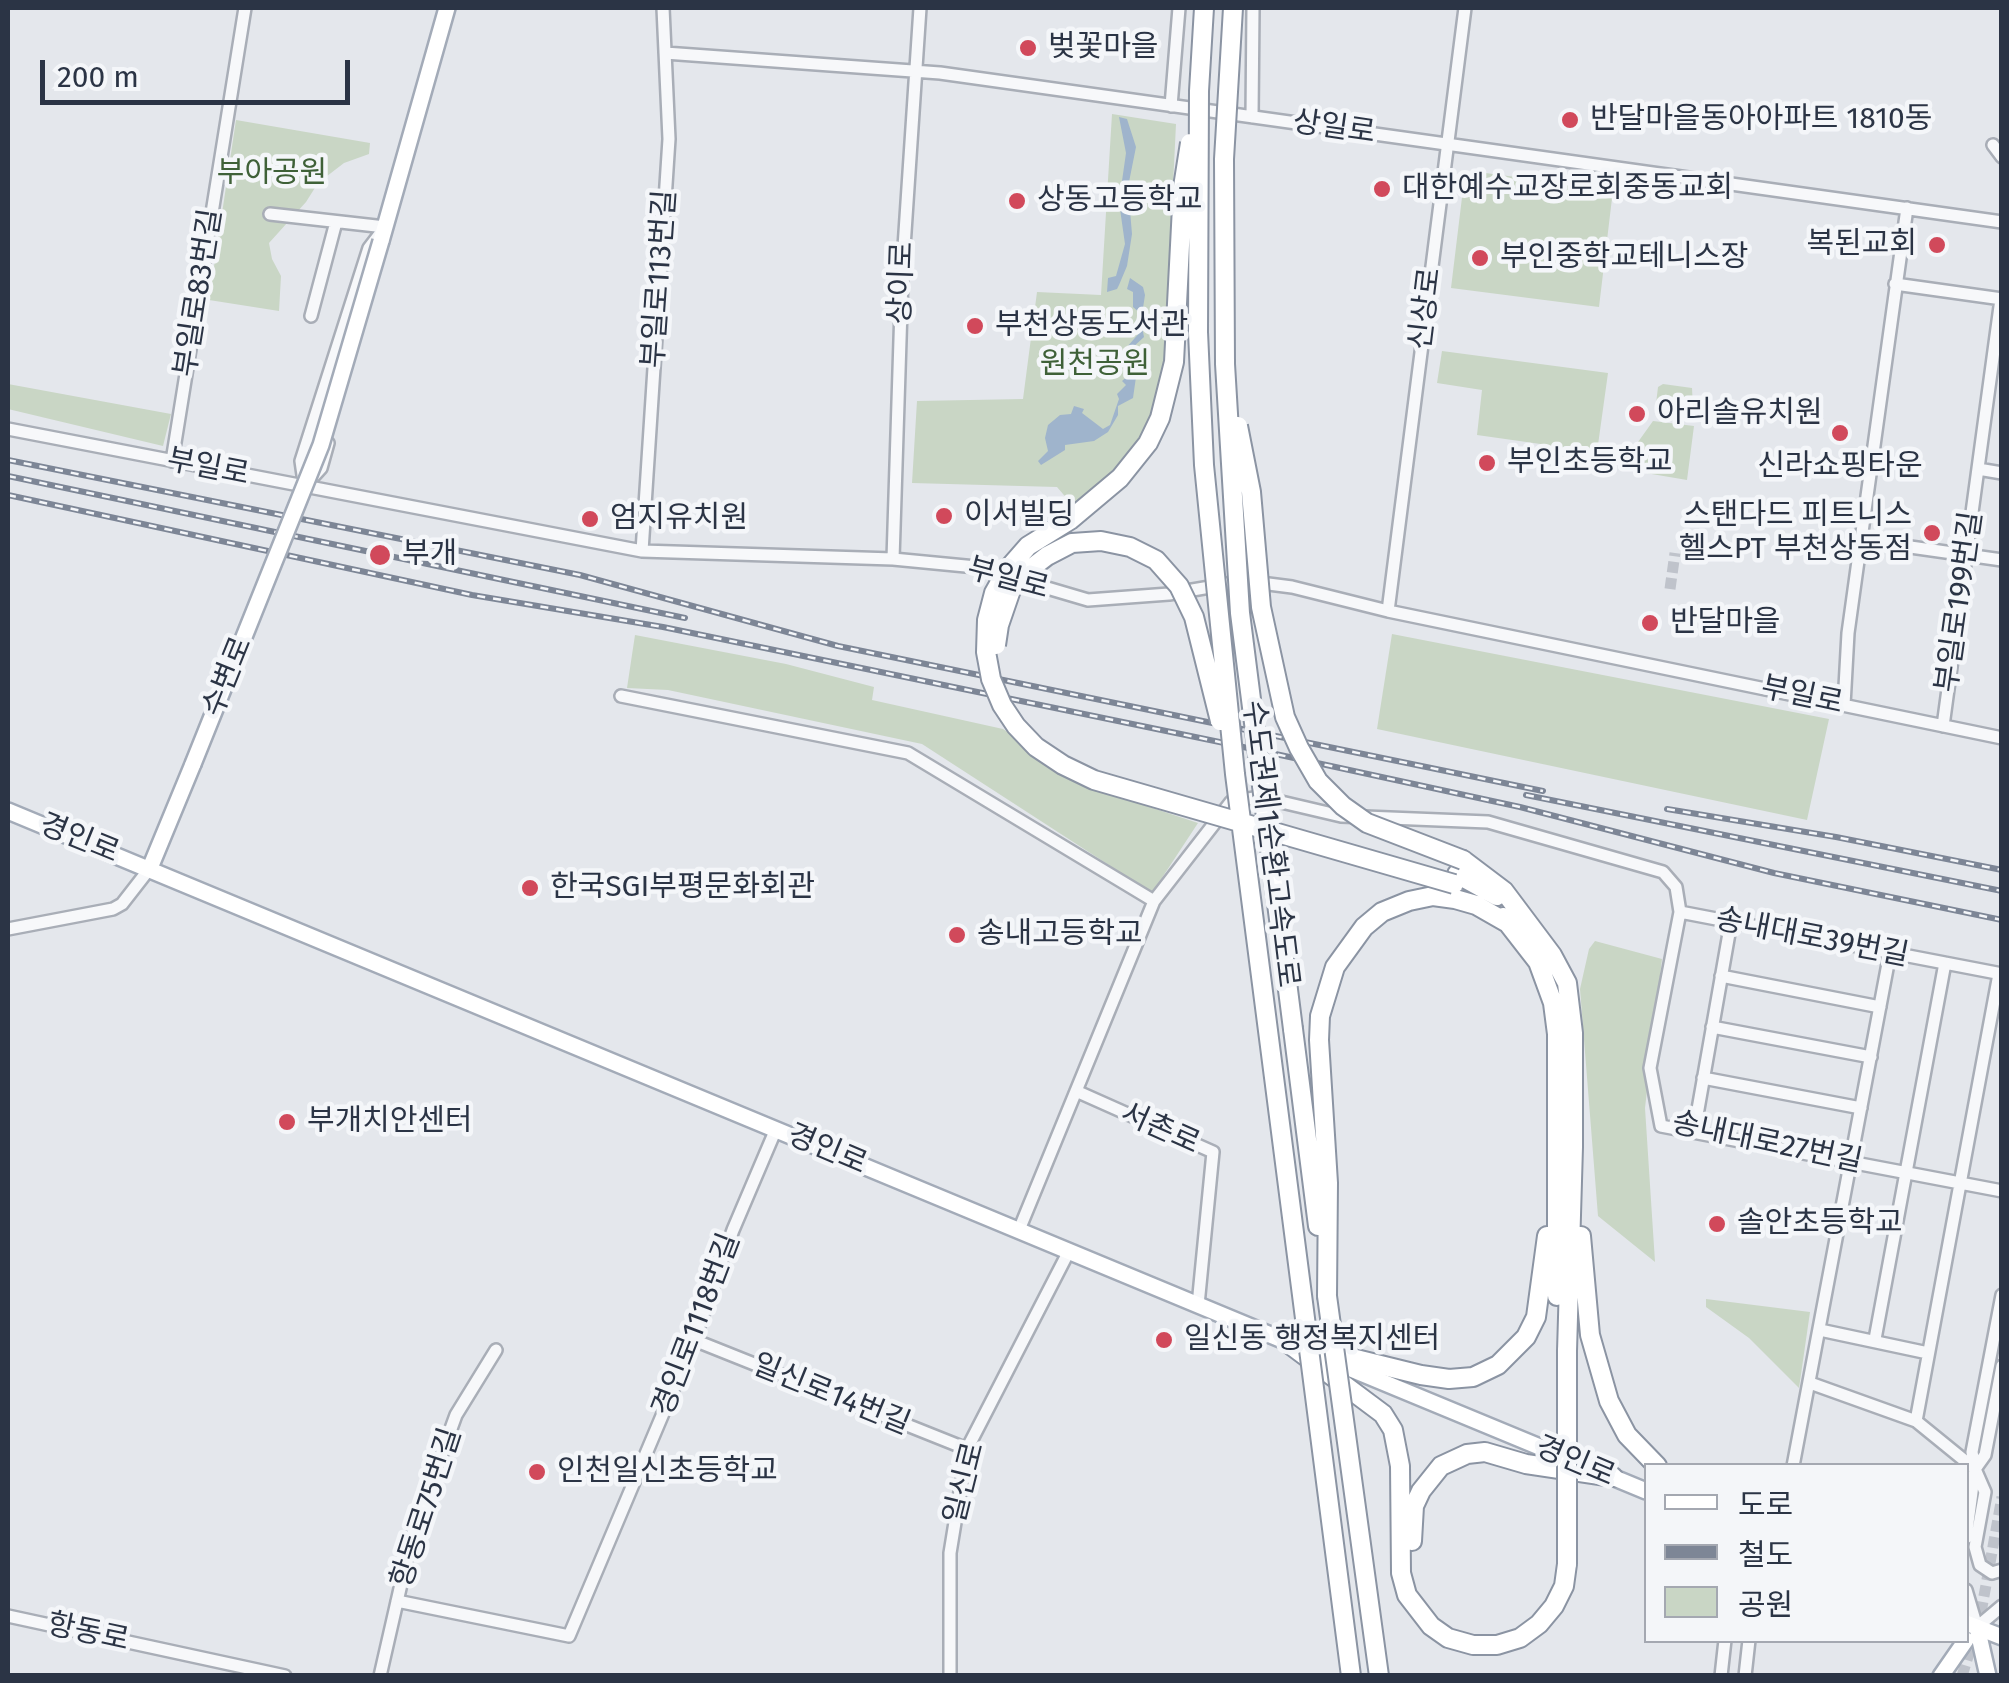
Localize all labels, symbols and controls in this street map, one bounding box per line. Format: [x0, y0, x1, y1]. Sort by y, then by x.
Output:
place label: 벚꽃마을 [1048, 30, 1158, 66]
marker: 벚꽃마을 [1017, 37, 1039, 59]
scale bar [45, 40, 355, 102]
text: 200 m [57, 59, 139, 95]
place label: 반달마을동아아파트 1810동 [1590, 102, 1932, 138]
street label: 상일로 [1290, 104, 1378, 152]
marker: 반달마을동아아파트 1810동 [1559, 109, 1581, 131]
park label: 부아공원 [217, 156, 327, 192]
place label: 대한예수교장로회중동교회 [1402, 171, 1733, 207]
marker: 대한예수교장로회중동교회 [1371, 178, 1393, 200]
place label: 상동고등학교 [1037, 183, 1203, 219]
street label: 부일로113번길 [636, 189, 684, 369]
marker: 상동고등학교 [1006, 190, 1028, 212]
street label: 부일로83번길 [168, 206, 230, 380]
place label: 복된교회 [1807, 227, 1917, 263]
marker: 복된교회 [1926, 234, 1948, 256]
place label: 부인중학교테니스장 [1500, 240, 1748, 276]
street label: 상이로 [883, 241, 921, 325]
marker: 부인중학교테니스장 [1469, 247, 1491, 269]
street label: 신상로 [1403, 266, 1449, 352]
place label: 부천상동도서관 [995, 308, 1188, 344]
marker: 부천상동도서관 [964, 315, 986, 337]
park label: 원천공원 [1040, 347, 1150, 383]
place label: 아리솔유치원 [1657, 396, 1823, 432]
marker: 아리솔유치원 [1626, 403, 1648, 425]
marker: 신라쇼핑타운 [1829, 422, 1851, 444]
street label: 부일로 [164, 442, 252, 494]
place label: 부인초등학교 [1507, 445, 1673, 481]
place label: 신라쇼핑타운 [1757, 449, 1923, 485]
marker: 부인초등학교 [1476, 452, 1498, 474]
place label: 이서빌딩 [964, 498, 1074, 534]
place label: 스탠다드 피트니스 헬스PT 부천상동점 [1679, 498, 1912, 568]
place label: 엄지유치원 [610, 501, 748, 537]
marker: 이서빌딩 [933, 505, 955, 527]
marker: 엄지유치원 [579, 508, 601, 530]
street label: 부일로199번길 [1929, 509, 1991, 695]
marker: 스탠다드 피트니스 헬스PT 부천상동점 [1921, 522, 1943, 544]
place label: 부개 [402, 537, 457, 573]
marker: 부개 [367, 542, 393, 568]
street label: 부일로 [963, 551, 1053, 607]
place label: 반달마을 [1670, 605, 1780, 641]
marker: 반달마을 [1639, 612, 1661, 634]
street label: 수변로 [196, 632, 260, 722]
street label: 부일로 [1758, 670, 1846, 722]
street label: 수도권제1순환고속도로 [1235, 698, 1305, 990]
street label: 경인로 [34, 807, 124, 871]
place label: 한국SGI부평문화회관 [550, 870, 815, 906]
marker: 한국SGI부평문화회관 [519, 877, 541, 899]
street label: 송내대로39번길 [1712, 902, 1912, 974]
place label: 송내고등학교 [977, 917, 1143, 953]
marker: 송내고등학교 [946, 924, 968, 946]
street label: 서촌로 [1115, 1096, 1205, 1162]
place label: 부개치안센터 [307, 1104, 473, 1140]
street label: 송내대로27번길 [1669, 1105, 1865, 1181]
marker: 부개치안센터 [276, 1111, 298, 1133]
street label: 경인로 [782, 1117, 872, 1183]
place label: 솔안초등학교 [1737, 1206, 1903, 1242]
marker: 솔안초등학교 [1706, 1213, 1728, 1235]
street label: 경인로1118번길 [646, 1229, 748, 1421]
place label: 일신동 행정복지센터 [1184, 1322, 1440, 1358]
marker: 일신동 행정복지센터 [1153, 1329, 1175, 1351]
street label: 일신로14번길 [747, 1347, 915, 1443]
street label: 항동로75번길 [384, 1424, 470, 1592]
street label: 경인로 [1530, 1429, 1620, 1495]
street label: 일신로 [938, 1438, 992, 1528]
place label: 인천일신초등학교 [557, 1454, 778, 1490]
marker: 인천일신초등학교 [526, 1461, 548, 1483]
legend [1644, 1463, 1969, 1643]
text: 도로 [1738, 1487, 1793, 1523]
text: 철도 [1738, 1537, 1793, 1573]
text: 공원 [1738, 1587, 1793, 1623]
street label: 항동로 [44, 1607, 132, 1659]

